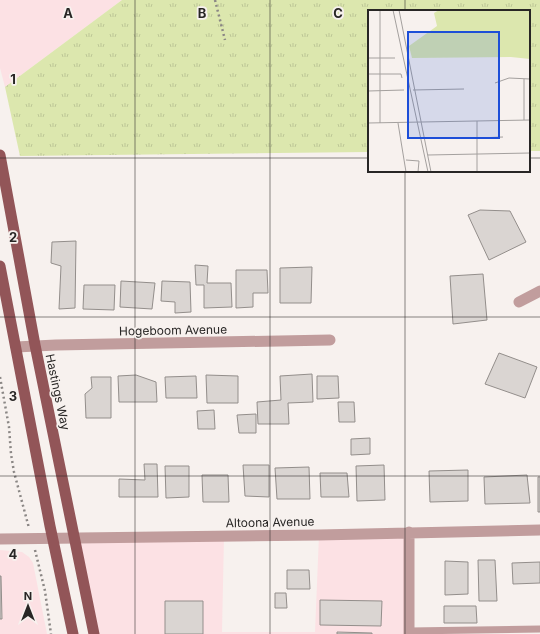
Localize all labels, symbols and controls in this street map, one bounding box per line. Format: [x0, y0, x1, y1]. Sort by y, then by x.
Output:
text: A [63, 5, 73, 21]
text: B [198, 5, 207, 21]
text: C [333, 5, 343, 21]
inset map [368, 10, 530, 172]
text: 1 [10, 71, 16, 87]
text: 2 [9, 229, 17, 245]
street label: Hogeboom Avenue [119, 322, 227, 338]
street label: Hastings Way [43, 353, 73, 432]
text: 3 [9, 388, 17, 404]
street label: Altoona Avenue [225, 514, 315, 530]
text: 4 [9, 546, 18, 562]
north arrow [8, 586, 48, 626]
text: N [24, 589, 32, 603]

